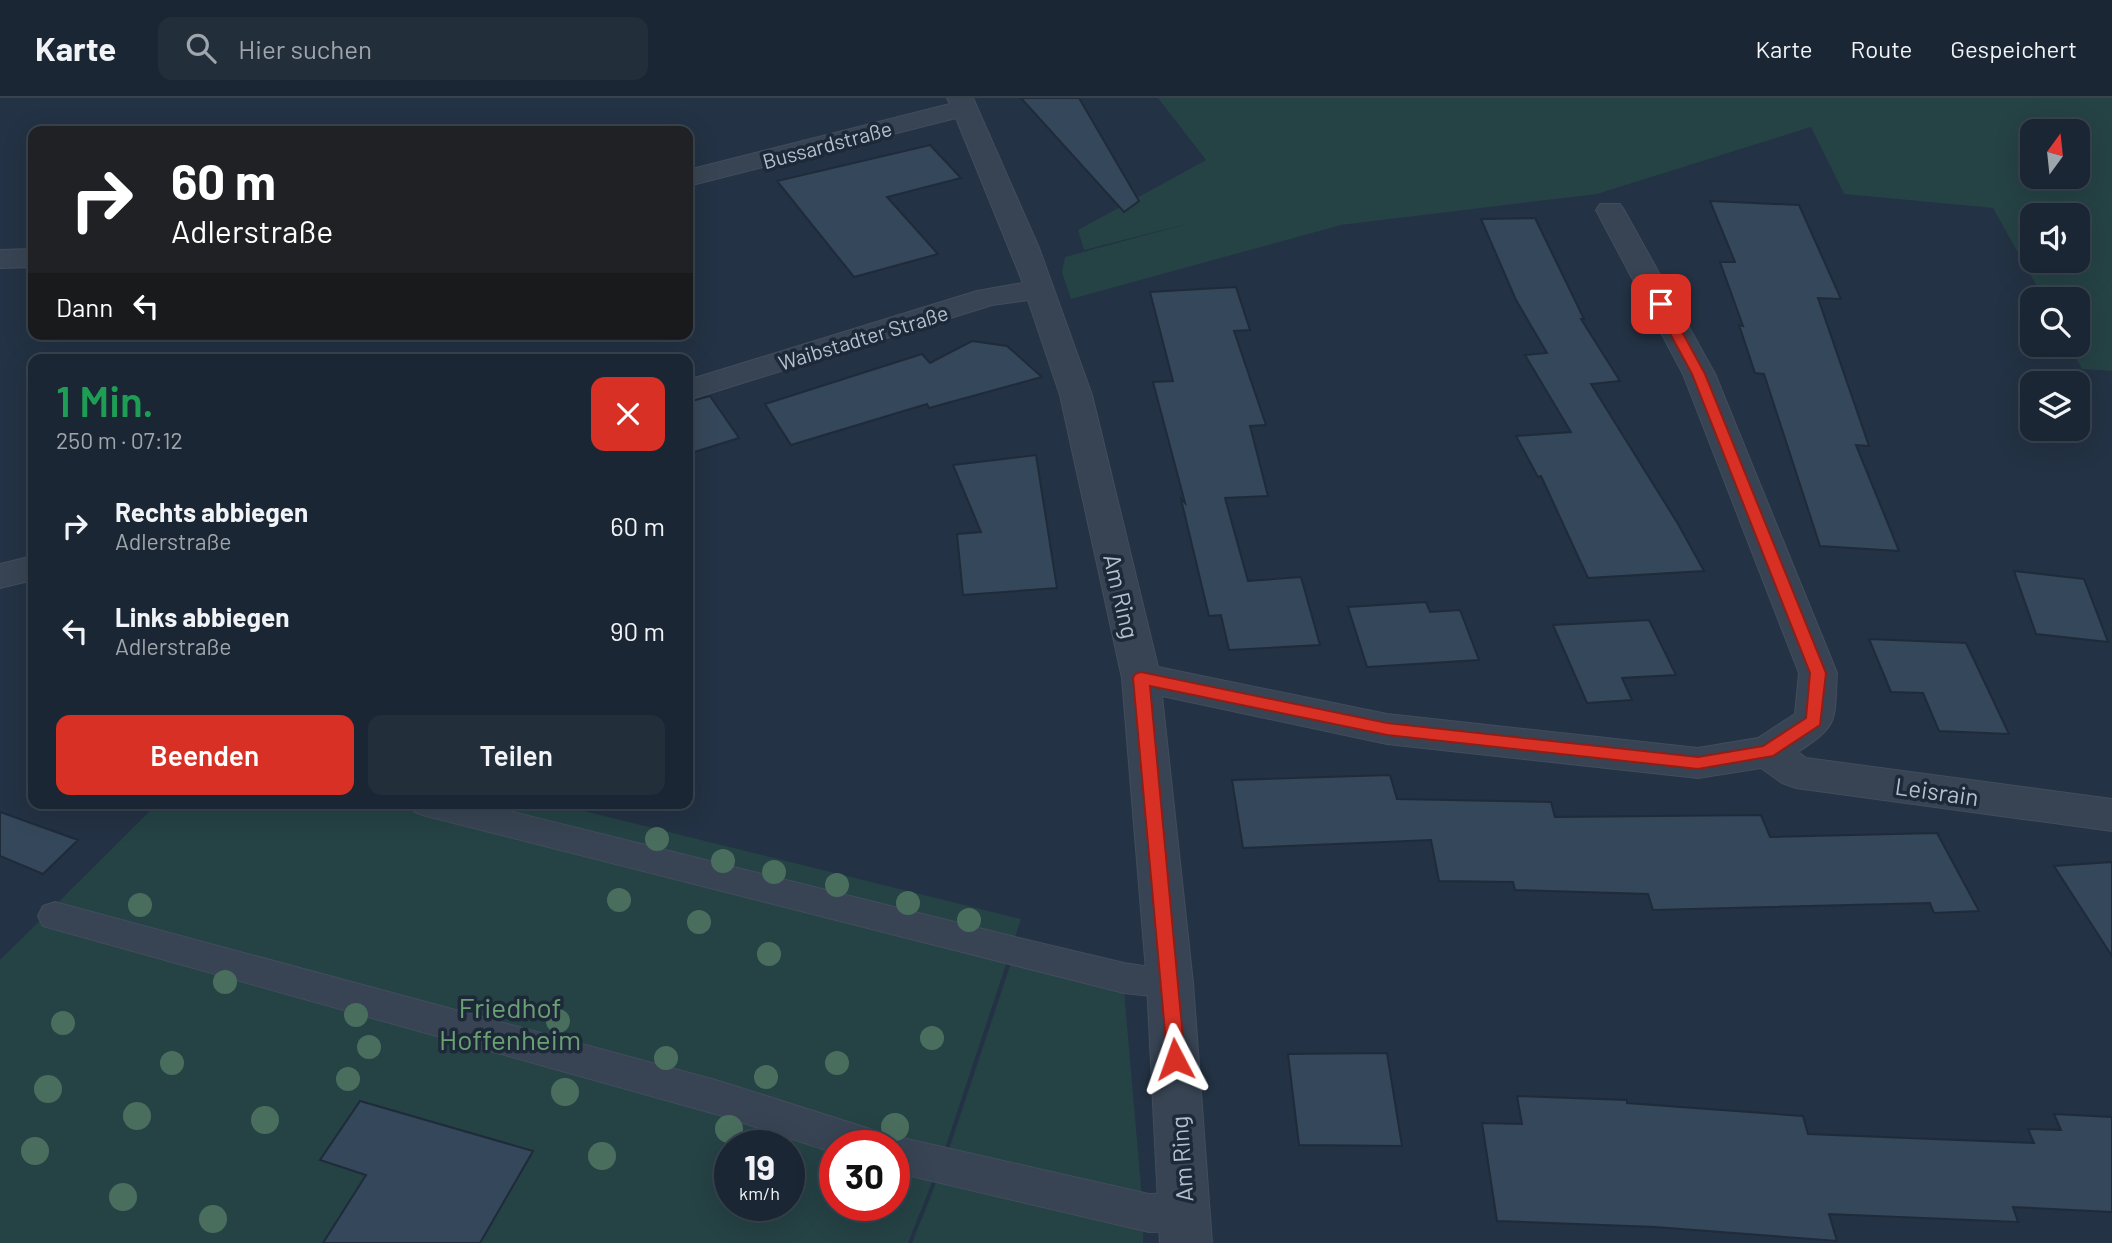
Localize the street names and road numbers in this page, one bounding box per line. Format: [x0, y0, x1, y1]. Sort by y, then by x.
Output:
street label: Bussardstraße [760, 115, 894, 173]
street label: Waibstadter Straße [775, 299, 951, 375]
street label: Am Ring [1098, 551, 1146, 641]
street label: Leisrain [1893, 771, 1981, 811]
street label: Am Ring [1164, 1115, 1198, 1203]

